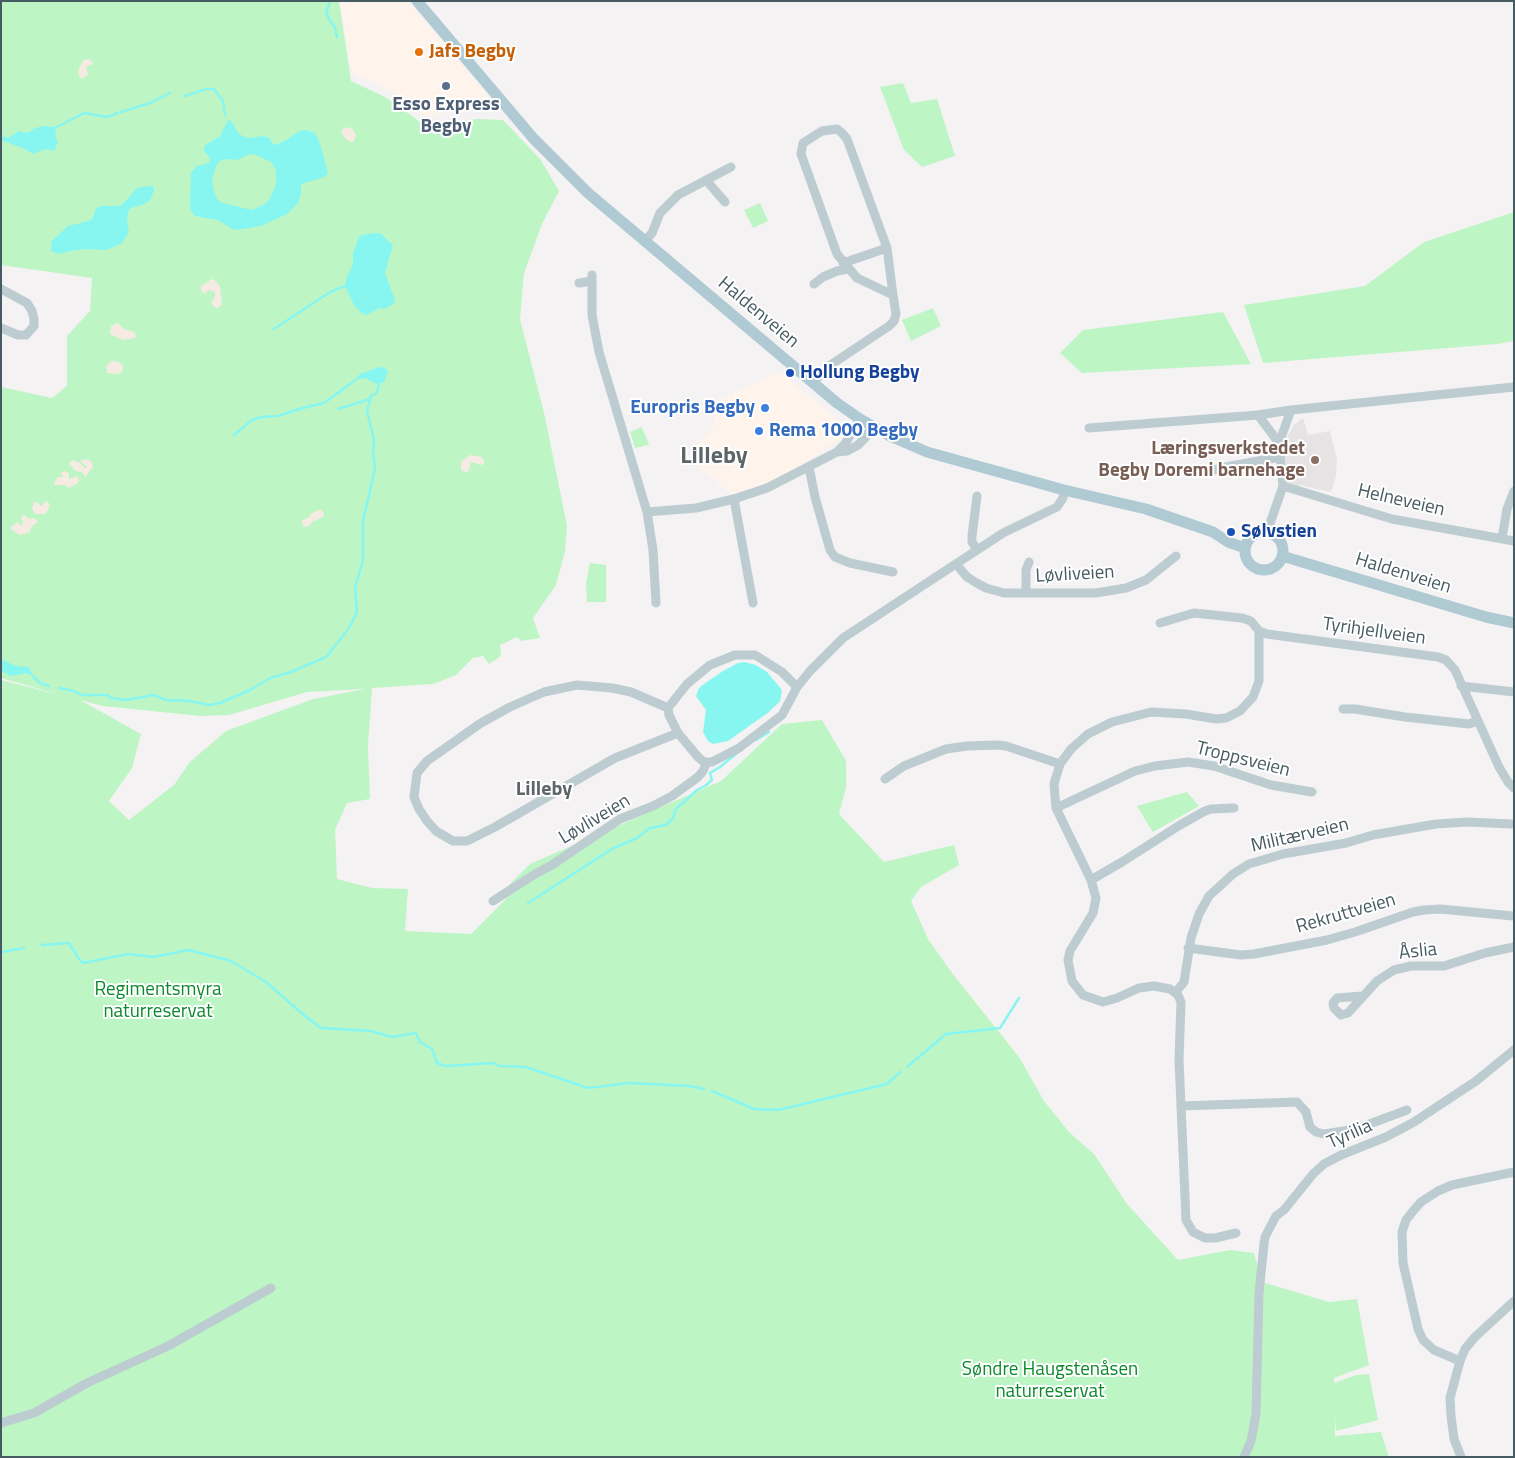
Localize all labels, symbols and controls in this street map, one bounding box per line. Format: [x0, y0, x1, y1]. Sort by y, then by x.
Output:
place label: Jafs Begby [429, 41, 515, 63]
marker: Jafs Begby [413, 46, 425, 58]
marker: Esso Express Begby [440, 80, 452, 92]
place label: Esso Express Begby [392, 94, 500, 138]
street label: Haldenveien [713, 272, 803, 354]
place label: Hollung Begby [800, 362, 920, 384]
marker: Hollung Begby [784, 367, 796, 379]
place label: Europris Begby [630, 397, 755, 419]
marker: Europris Begby [759, 402, 771, 414]
place label: Rema 1000 Begby [769, 420, 918, 442]
marker: Rema 1000 Begby [753, 425, 765, 437]
place label: Læringsverkstedet Begby Doremi barnehage [1098, 438, 1305, 482]
district label: Lilleby [680, 443, 748, 471]
marker: Læringsverkstedet Begby Doremi barnehage [1309, 454, 1321, 466]
street label: Helneveien [1355, 480, 1447, 522]
place label: Sølvstien [1241, 521, 1317, 543]
marker: Sølvstien [1225, 526, 1237, 538]
street label: Haldenveien [1352, 549, 1454, 599]
street label: Løvliveien [1035, 562, 1115, 588]
street label: Tyrihjellveien [1321, 613, 1427, 651]
street label: Troppsveien [1194, 737, 1292, 783]
district label: Lilleby [516, 778, 572, 802]
street label: Løvliveien [555, 790, 635, 850]
street label: Militærveien [1249, 814, 1351, 858]
street label: Rekruttveien [1293, 889, 1399, 939]
street label: Åslia [1398, 939, 1438, 965]
park label: Regimentsmyra naturreservat [94, 979, 222, 1023]
street label: Tyrilia [1324, 1115, 1376, 1155]
park label: Søndre Haugstenåsen naturreservat [962, 1359, 1138, 1403]

